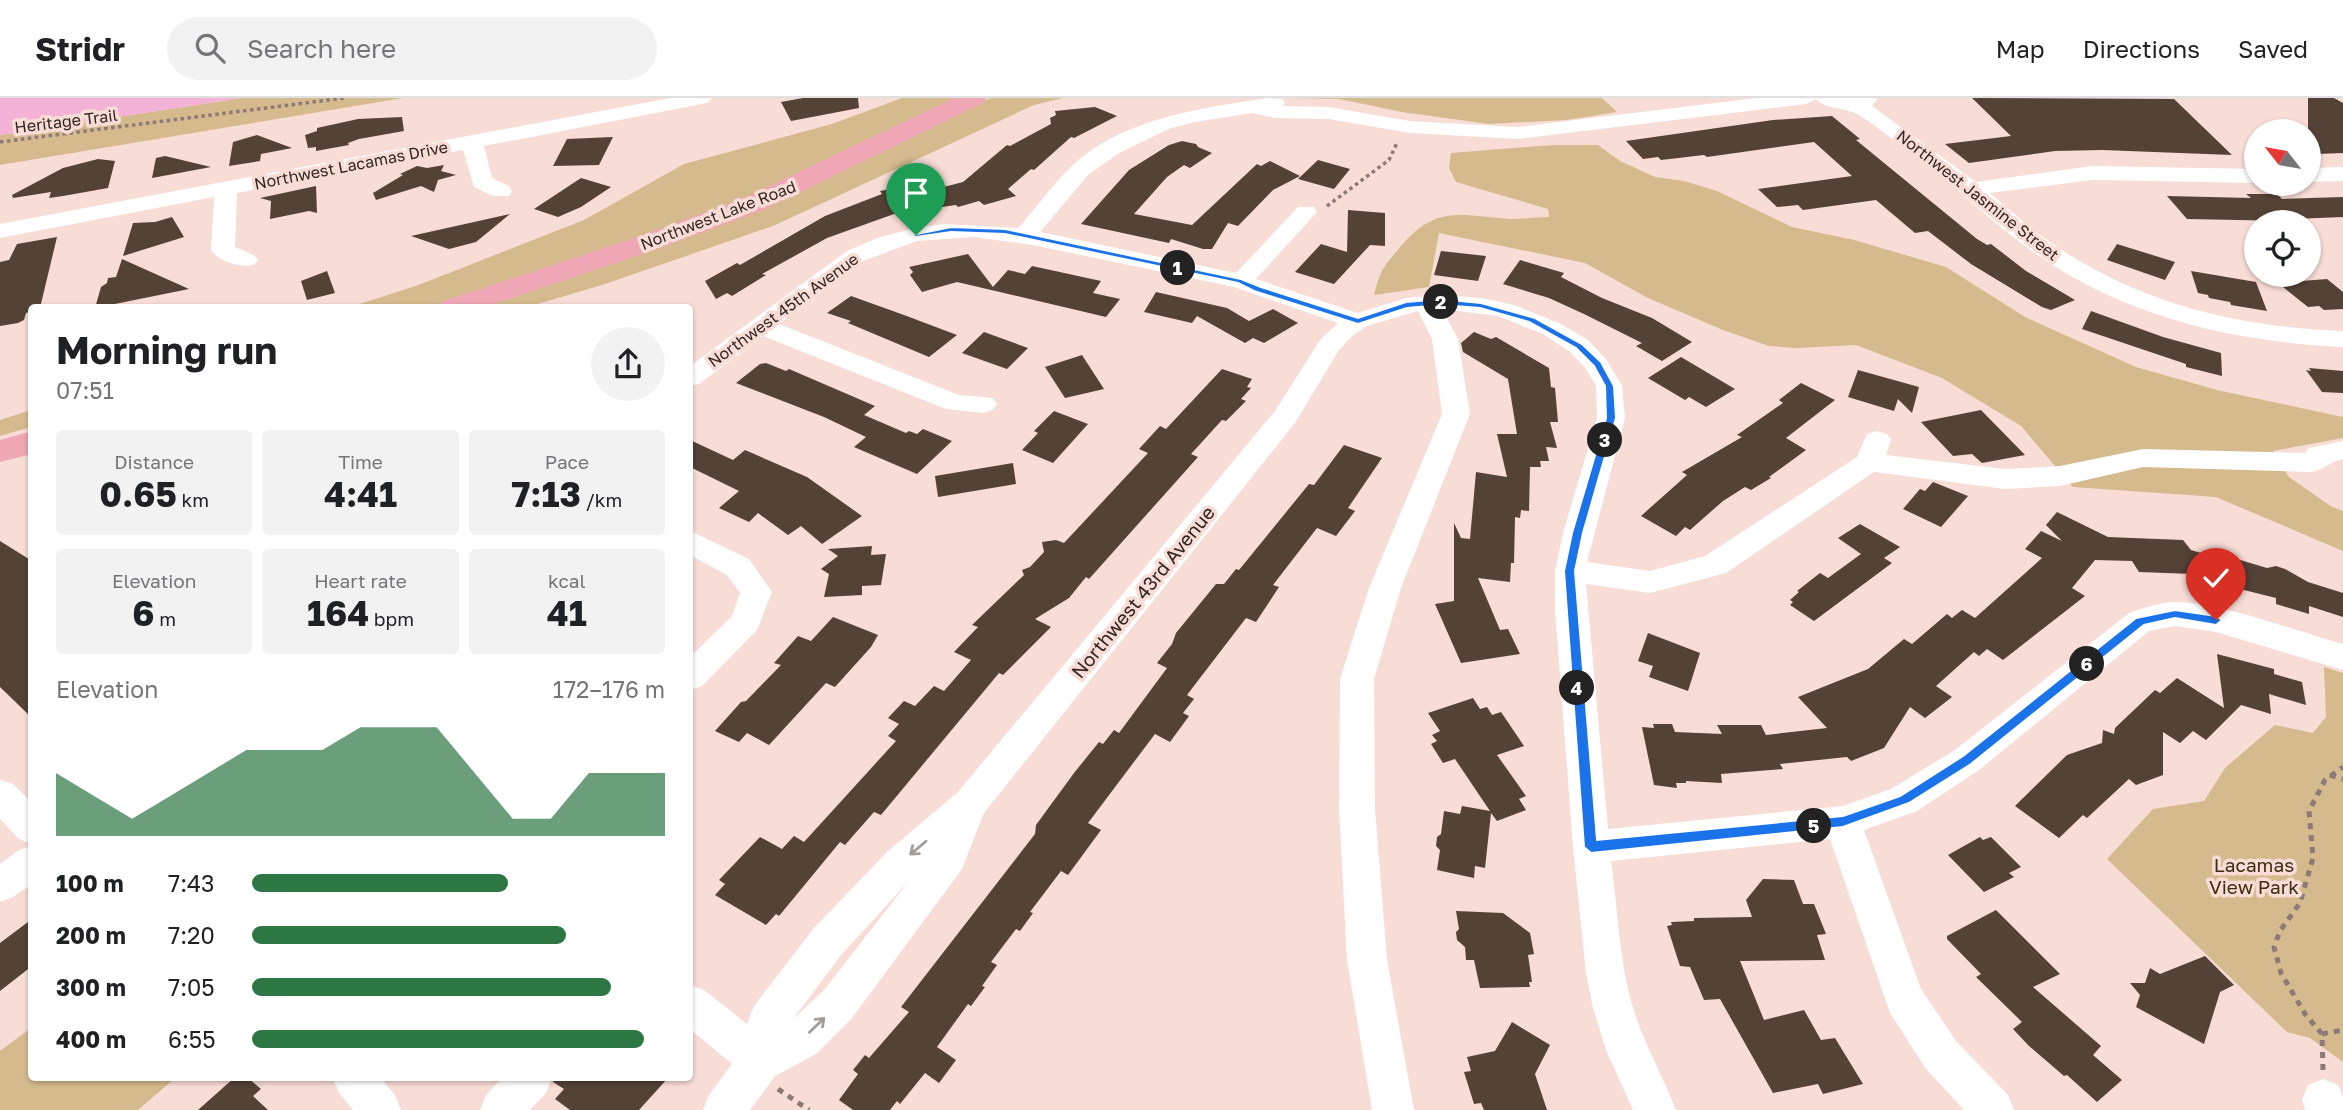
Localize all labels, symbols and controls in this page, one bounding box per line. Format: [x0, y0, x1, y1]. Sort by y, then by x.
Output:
search box [167, 17, 657, 80]
text: Stridr [35, 29, 125, 68]
icon: search [191, 29, 229, 67]
text: Search here [247, 33, 396, 64]
text: Map [1996, 34, 2045, 63]
text: Directions [2083, 34, 2200, 63]
text: Saved [2238, 34, 2308, 63]
street label: Heritage Trail [13, 105, 119, 137]
north arrow [2244, 119, 2320, 196]
map controls [2244, 119, 2321, 287]
street label: Northwest Jasmine Street [1893, 125, 2063, 265]
street label: Northwest Lacamas Drive [253, 136, 449, 194]
pin [886, 163, 946, 235]
icon: arrive [897, 174, 935, 212]
street label: Northwest Lake Road [637, 176, 799, 254]
button: locate [2244, 210, 2321, 287]
street label: Northwest 45th Avenue [704, 249, 862, 371]
pin: 1 [1160, 250, 1196, 286]
text: 1 [1173, 256, 1182, 279]
pin: 2 [1424, 284, 1458, 320]
text: 2 [1435, 290, 1446, 313]
text: Morning run [56, 327, 277, 372]
button: share [591, 327, 665, 401]
text: 07:51 [56, 376, 114, 404]
pin: 3 [1588, 422, 1622, 458]
text: 3 [1599, 428, 1610, 451]
text: Distance [114, 450, 194, 473]
text: Time [338, 450, 383, 473]
text: Pace [545, 450, 589, 473]
text: 0.65 [99, 473, 177, 515]
text: 4:41 [324, 473, 397, 515]
text: 7:13 [511, 473, 581, 515]
text: km [177, 488, 209, 511]
text: /km [581, 488, 622, 511]
street label: Northwest 43rd Avenue [1066, 501, 1219, 682]
pin [2186, 548, 2246, 620]
icon: check [2197, 559, 2235, 597]
text: Elevation [112, 569, 196, 592]
text: Heart rate [314, 569, 407, 592]
text: kcal [548, 569, 586, 592]
text: 6 [132, 592, 154, 634]
text: 164 [307, 592, 369, 634]
text: 41 [547, 592, 587, 634]
text: m [154, 607, 176, 630]
text: bpm [369, 607, 414, 630]
pin: 6 [2070, 646, 2104, 682]
text: 6 [2080, 652, 2093, 675]
pin: 4 [1560, 670, 1594, 706]
text: Elevation [56, 675, 158, 703]
text: 172–176 m [553, 675, 665, 703]
text: 4 [1571, 676, 1582, 699]
pin: 5 [1797, 808, 1832, 844]
text: 5 [1808, 814, 1819, 837]
one-way arrow [909, 840, 927, 856]
park label: Lacamas View Park [2209, 853, 2299, 898]
text: 100 m [56, 869, 124, 897]
text: 7:43 [168, 869, 215, 897]
text: 200 m [56, 921, 126, 949]
text: 7:20 [168, 921, 215, 949]
text: 300 m [56, 973, 126, 1001]
text: 7:05 [168, 973, 215, 1001]
one-way arrow [808, 1016, 825, 1033]
text: 400 m [56, 1025, 126, 1053]
text: 6:55 [168, 1025, 216, 1053]

